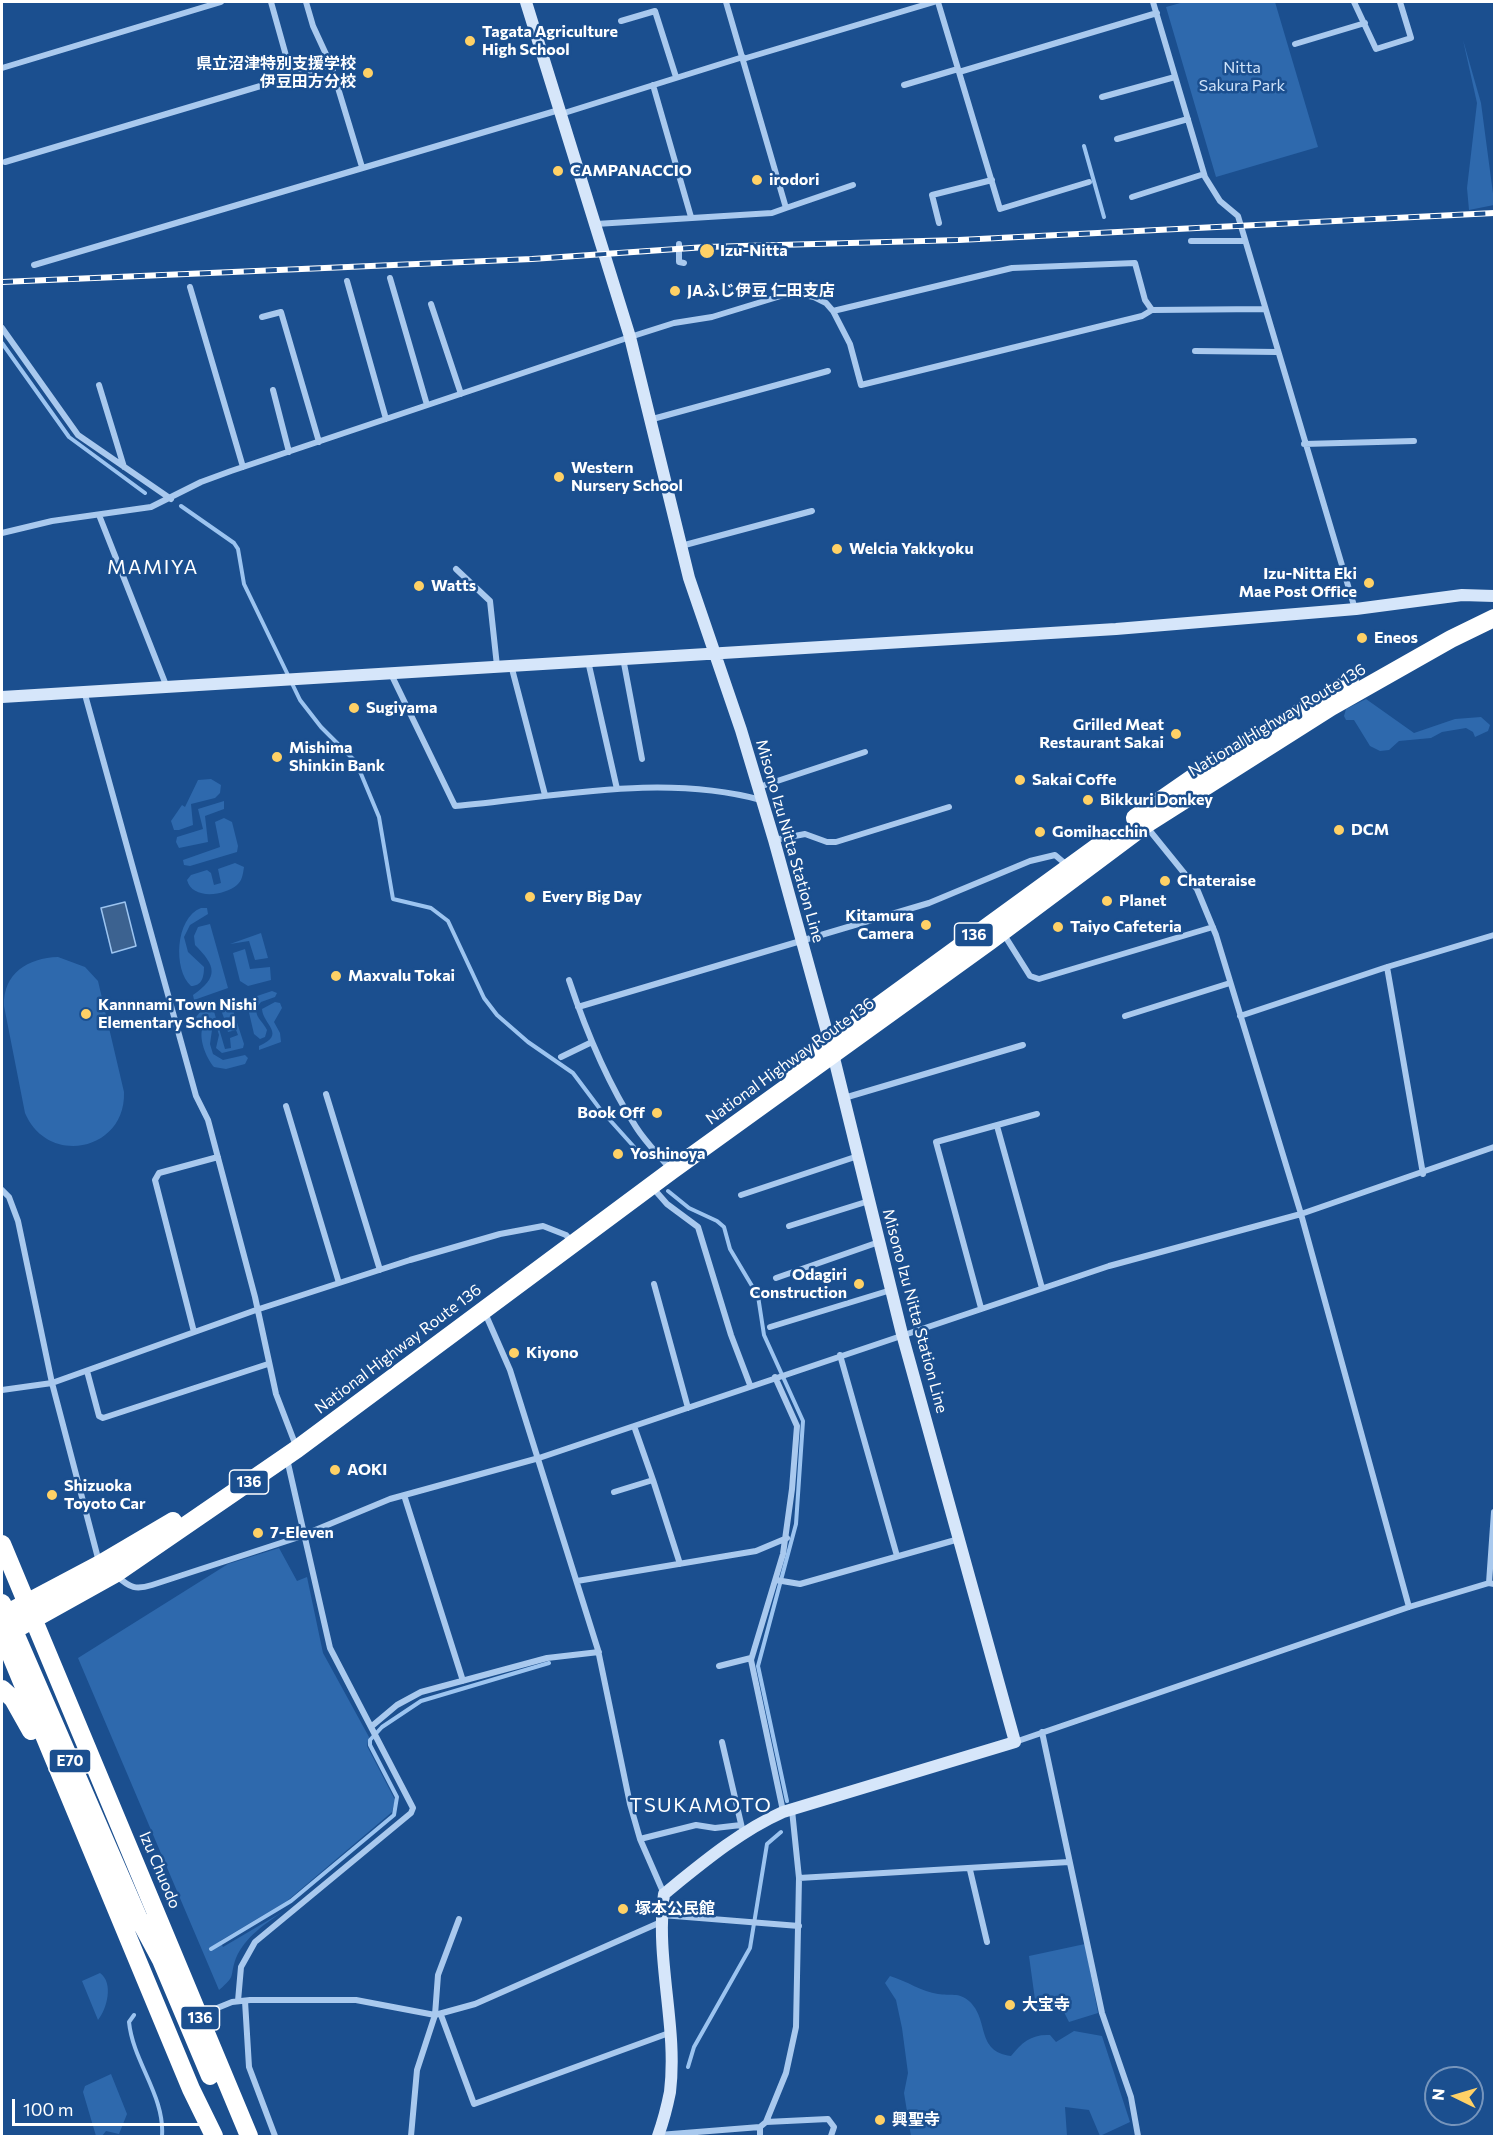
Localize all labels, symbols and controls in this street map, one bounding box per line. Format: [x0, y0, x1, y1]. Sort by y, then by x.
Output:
place label: Tagata Agriculture High School [482, 22, 618, 60]
marker: Tagata Agriculture High School [463, 34, 477, 48]
place label: 県立沼津特別支援学校 伊豆田方分校 [196, 54, 356, 92]
park label: Nitta Sakura Park [1199, 58, 1285, 96]
marker: 県立沼津特別支援学校 伊豆田方分校 [361, 66, 375, 80]
place label: CAMPANACCIO [570, 161, 692, 181]
marker: CAMPANACCIO [551, 164, 565, 178]
place label: irodori [769, 170, 819, 190]
marker: irodori [750, 173, 764, 187]
place label: Izu-Nitta [720, 241, 788, 261]
marker: Izu-Nitta [698, 242, 716, 260]
place label: JAふじ伊豆 仁田支店 [687, 281, 835, 301]
marker: JAふじ伊豆 仁田支店 [668, 284, 682, 298]
place label: Western Nursery School [571, 458, 683, 496]
marker: Western Nursery School [552, 470, 566, 484]
place label: Welcia Yakkyoku [849, 539, 974, 559]
marker: Welcia Yakkyoku [830, 542, 844, 556]
district label: MAMIYA [107, 555, 199, 579]
place label: Izu-Nitta Eki Mae Post Office [1239, 564, 1357, 602]
place label: Watts [431, 576, 476, 596]
marker: Izu-Nitta Eki Mae Post Office [1362, 576, 1376, 590]
marker: Watts [412, 579, 426, 593]
place label: Eneos [1374, 628, 1418, 648]
marker: Eneos [1355, 631, 1369, 645]
street label: National Highway Route 136 [1185, 659, 1369, 781]
place label: Sugiyama [366, 698, 437, 718]
marker: Sugiyama [347, 701, 361, 715]
place label: Grilled Meat Restaurant Sakai [1039, 715, 1164, 753]
marker: Grilled Meat Restaurant Sakai [1169, 727, 1183, 741]
street label: Misono Izu Nitta Station Line [752, 737, 828, 945]
place label: Mishima Shinkin Bank [289, 738, 385, 776]
marker: Mishima Shinkin Bank [270, 750, 284, 764]
place label: Sakai Coffe [1032, 770, 1116, 790]
marker: Sakai Coffe [1013, 773, 1027, 787]
place label: Bikkuri Donkey [1100, 790, 1213, 810]
marker: Bikkuri Donkey [1081, 793, 1095, 807]
place label: DCM [1351, 820, 1389, 840]
place label: Gomihacchin [1052, 822, 1148, 842]
marker: DCM [1332, 823, 1346, 837]
marker: Gomihacchin [1033, 825, 1047, 839]
place label: Chateraise [1177, 871, 1256, 891]
marker: Chateraise [1158, 874, 1172, 888]
place label: Every Big Day [542, 887, 642, 907]
marker: Every Big Day [523, 890, 537, 904]
place label: Planet [1119, 891, 1167, 911]
marker: Planet [1100, 894, 1114, 908]
place label: Kitamura Camera [845, 906, 914, 944]
place label: Taiyo Cafeteria [1070, 917, 1182, 937]
marker: Kitamura Camera [919, 918, 933, 932]
marker: Taiyo Cafeteria [1051, 920, 1065, 934]
road number: 136 [954, 923, 994, 947]
place label: Maxvalu Tokai [348, 966, 455, 986]
marker: Maxvalu Tokai [329, 969, 343, 983]
street label: National Highway Route 136 [702, 993, 878, 1129]
place label: Kannnami Town Nishi Elementary School [98, 995, 257, 1033]
marker: Kannnami Town Nishi Elementary School [79, 1007, 93, 1021]
place label: Book Off [577, 1103, 645, 1123]
marker: Book Off [650, 1106, 664, 1120]
place label: Yoshinoya [630, 1144, 705, 1164]
marker: Yoshinoya [611, 1147, 625, 1161]
street label: Misono Izu Nitta Station Line [878, 1207, 952, 1415]
place label: Odagiri Construction [750, 1265, 847, 1303]
marker: Odagiri Construction [852, 1277, 866, 1291]
street label: National Highway Route 136 [311, 1280, 485, 1418]
place label: Kiyono [526, 1343, 578, 1363]
marker: Kiyono [507, 1346, 521, 1360]
place label: AOKI [347, 1460, 387, 1480]
marker: AOKI [328, 1463, 342, 1477]
road number: 136 [230, 1470, 268, 1494]
place label: Shizuoka Toyoto Car [64, 1476, 146, 1514]
marker: Shizuoka Toyoto Car [45, 1488, 59, 1502]
place label: 7-Eleven [270, 1523, 334, 1543]
marker: 7-Eleven [251, 1526, 265, 1540]
road number: E70 [49, 1749, 91, 1773]
district label: TSUKAMOTO [630, 1793, 772, 1817]
street label: Izu Chuodo [135, 1829, 185, 1911]
place label: 塚本公民館 [635, 1899, 715, 1919]
marker: 塚本公民館 [616, 1902, 630, 1916]
place label: 大宝寺 [1022, 1995, 1070, 2015]
marker: 大宝寺 [1003, 1998, 1017, 2012]
road number: 136 [180, 2006, 220, 2030]
north arrow [1424, 2066, 1484, 2126]
scale bar [15, 2087, 204, 2125]
text: N [1428, 2088, 1448, 2101]
text: 100 m [23, 2098, 73, 2120]
place label: 興聖寺 [892, 2110, 940, 2130]
marker: 興聖寺 [873, 2113, 887, 2127]

